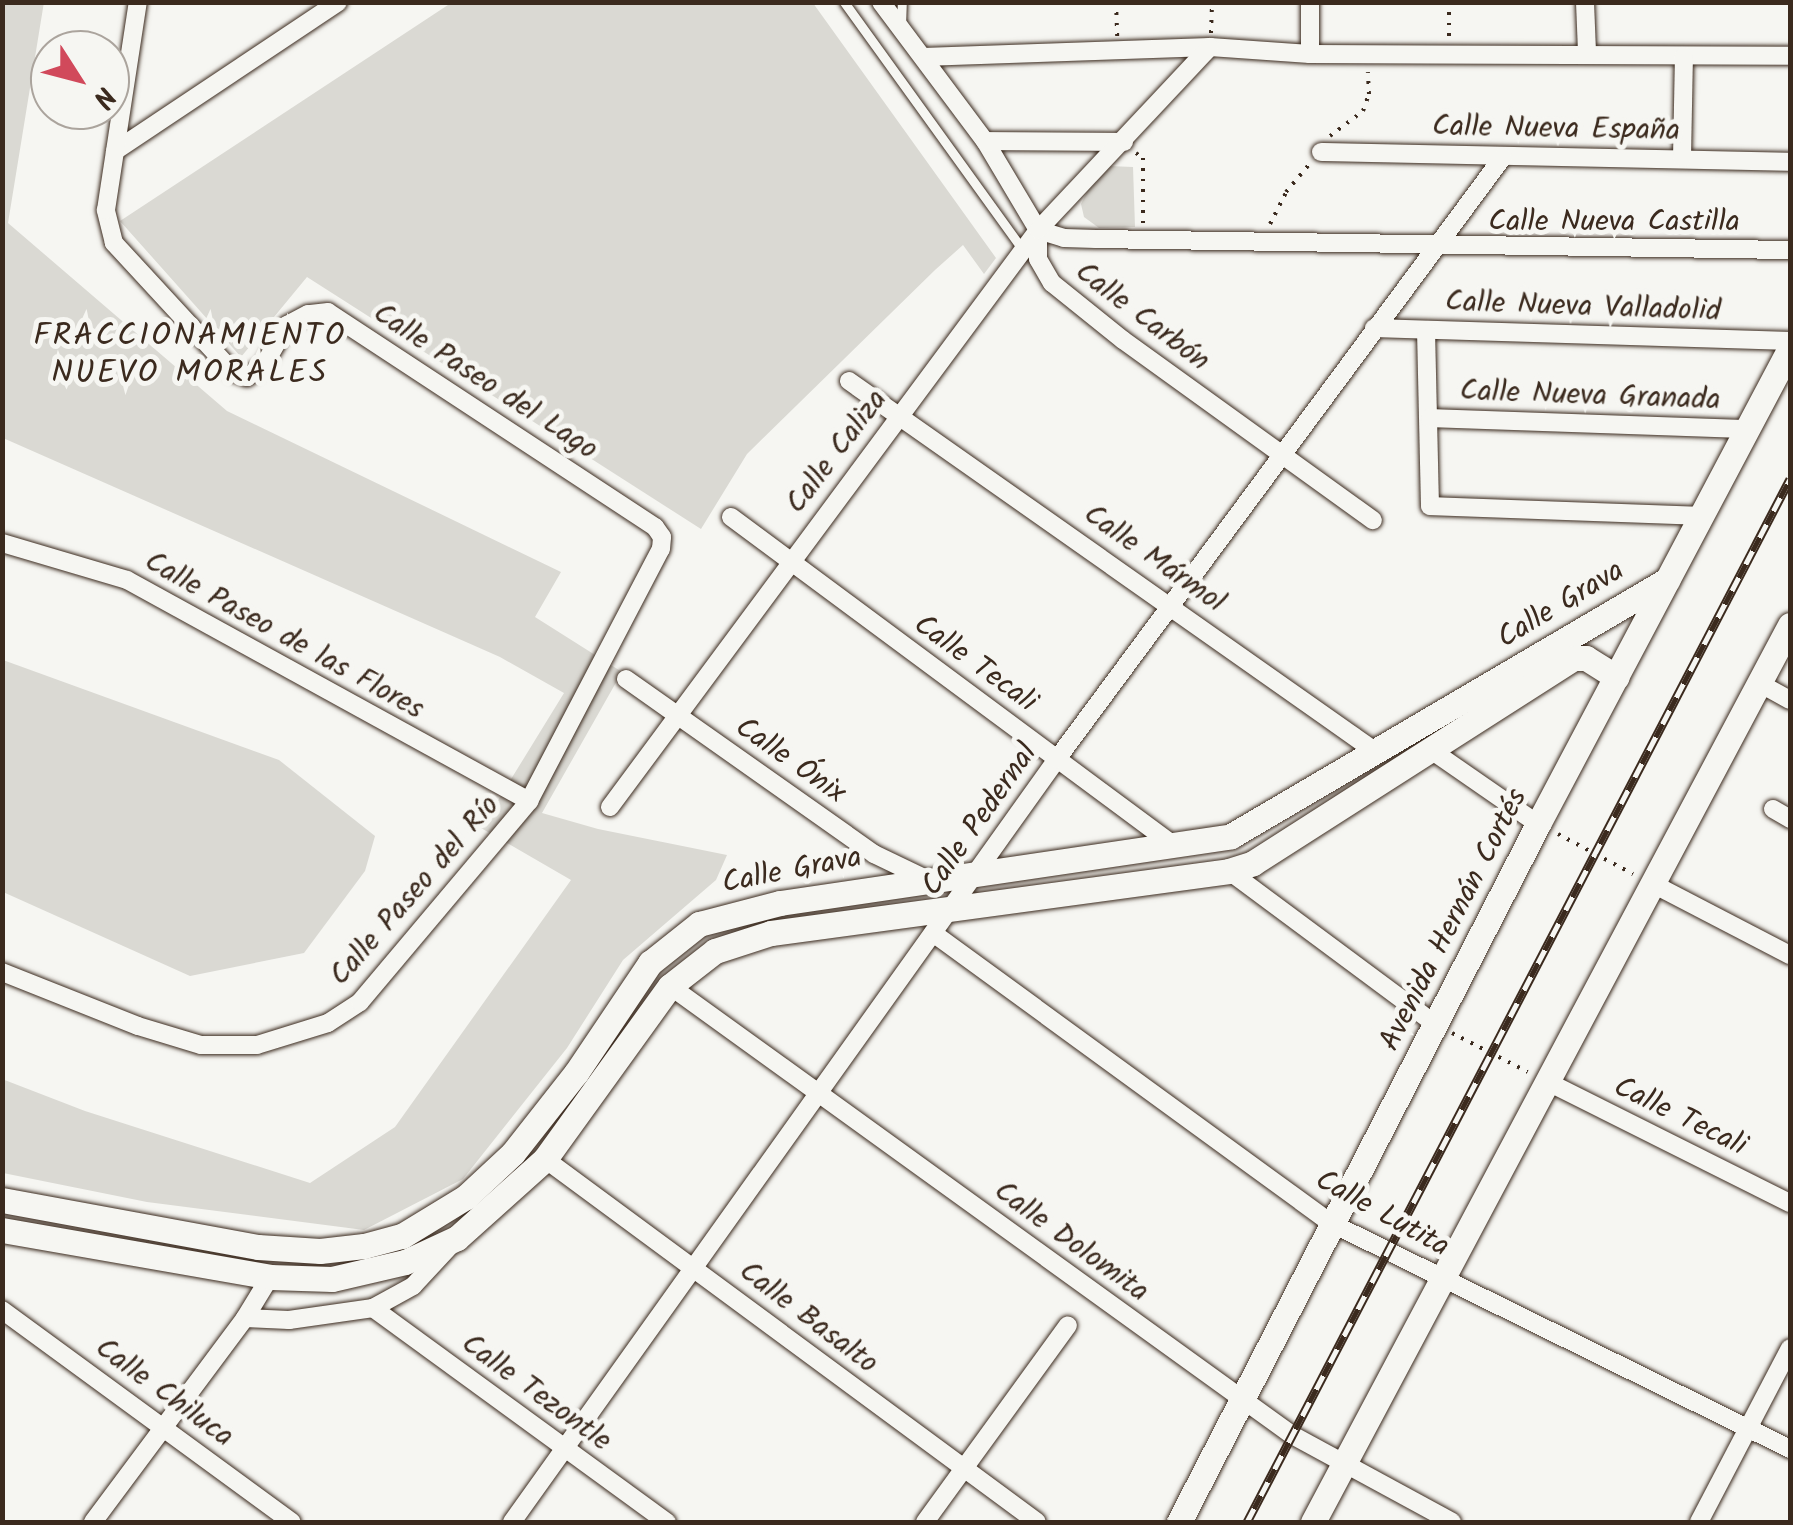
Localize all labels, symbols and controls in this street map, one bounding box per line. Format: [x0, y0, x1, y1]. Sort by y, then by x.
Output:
north arrow [30, 30, 130, 130]
text: N [80, 76, 126, 117]
street label: Calle Nueva España [1432, 109, 1680, 149]
street label: Calle Nueva Castilla [1488, 204, 1740, 240]
street label: Calle Carbón [1067, 255, 1217, 379]
street label: Calle Nueva Valladolid [1444, 284, 1722, 330]
street label: Calle Paseo del Lago [366, 296, 604, 468]
district label: FRACCIONAMIENTO NUEVO MORALES [33, 319, 347, 394]
street label: Calle Nueva Granada [1459, 373, 1721, 419]
street label: Calle Caliza [779, 383, 895, 521]
street label: Calle Mármol [1076, 497, 1232, 621]
street label: Calle Paseo de las Flores [138, 544, 430, 728]
street label: Calle Grava [1491, 553, 1631, 657]
street label: Calle Tecali [906, 607, 1044, 721]
street label: Calle Ónix [728, 710, 852, 812]
street label: Calle Pedernal [914, 737, 1046, 903]
street label: Avenida Hernán Cortés [1372, 783, 1536, 1057]
street label: Calle Paseo del Río [322, 788, 508, 994]
street label: Calle Grava [719, 840, 865, 902]
street label: Calle Tecali [1608, 1069, 1752, 1165]
street label: Calle Lutita [1309, 1162, 1455, 1266]
street label: Calle Dolomita [986, 1174, 1156, 1310]
street label: Calle Basalto [731, 1254, 885, 1382]
street label: Calle Tezontle [454, 1326, 618, 1460]
street label: Calle Chiluca [88, 1331, 240, 1455]

